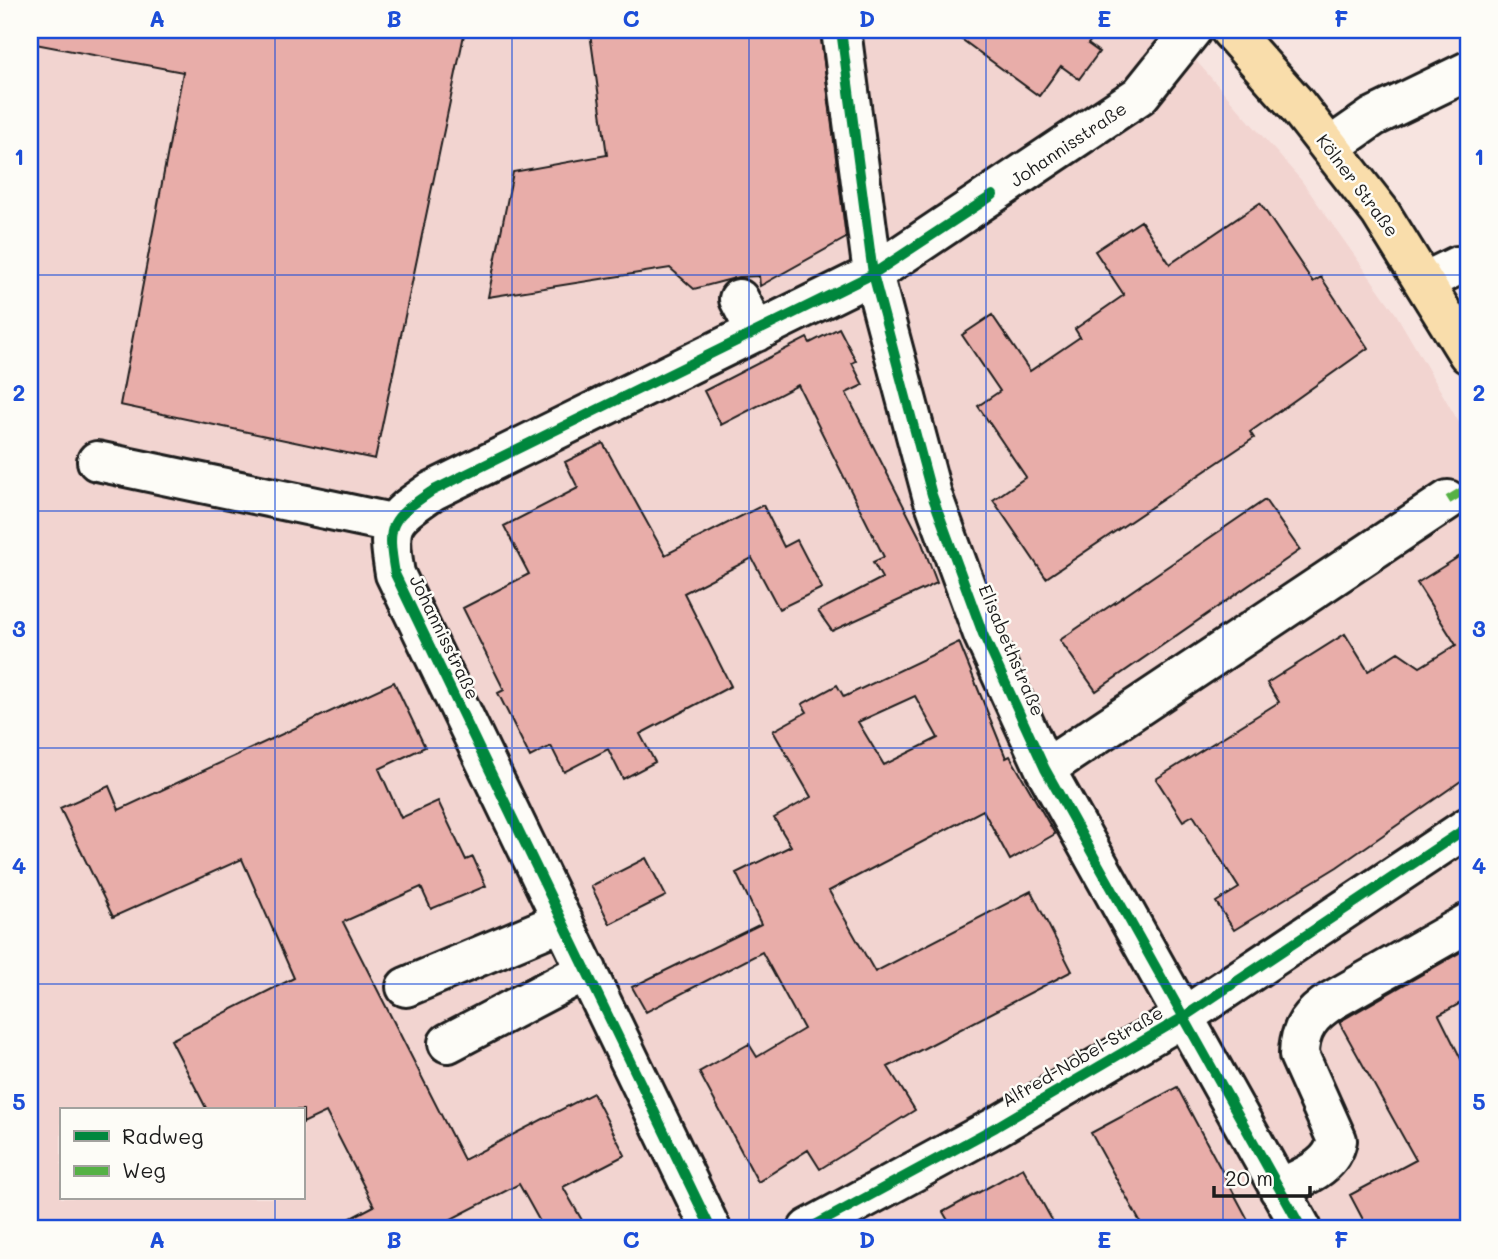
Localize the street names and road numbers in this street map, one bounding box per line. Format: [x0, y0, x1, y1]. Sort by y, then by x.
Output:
street label: Johannisstraße [1005, 96, 1131, 192]
street label: Kölner Straße [1311, 129, 1405, 241]
street label: Johannisstraße [404, 571, 486, 703]
street label: Elisabethstraße [974, 581, 1050, 719]
street label: Alfred-Nobel-Straße [997, 1000, 1167, 1112]

